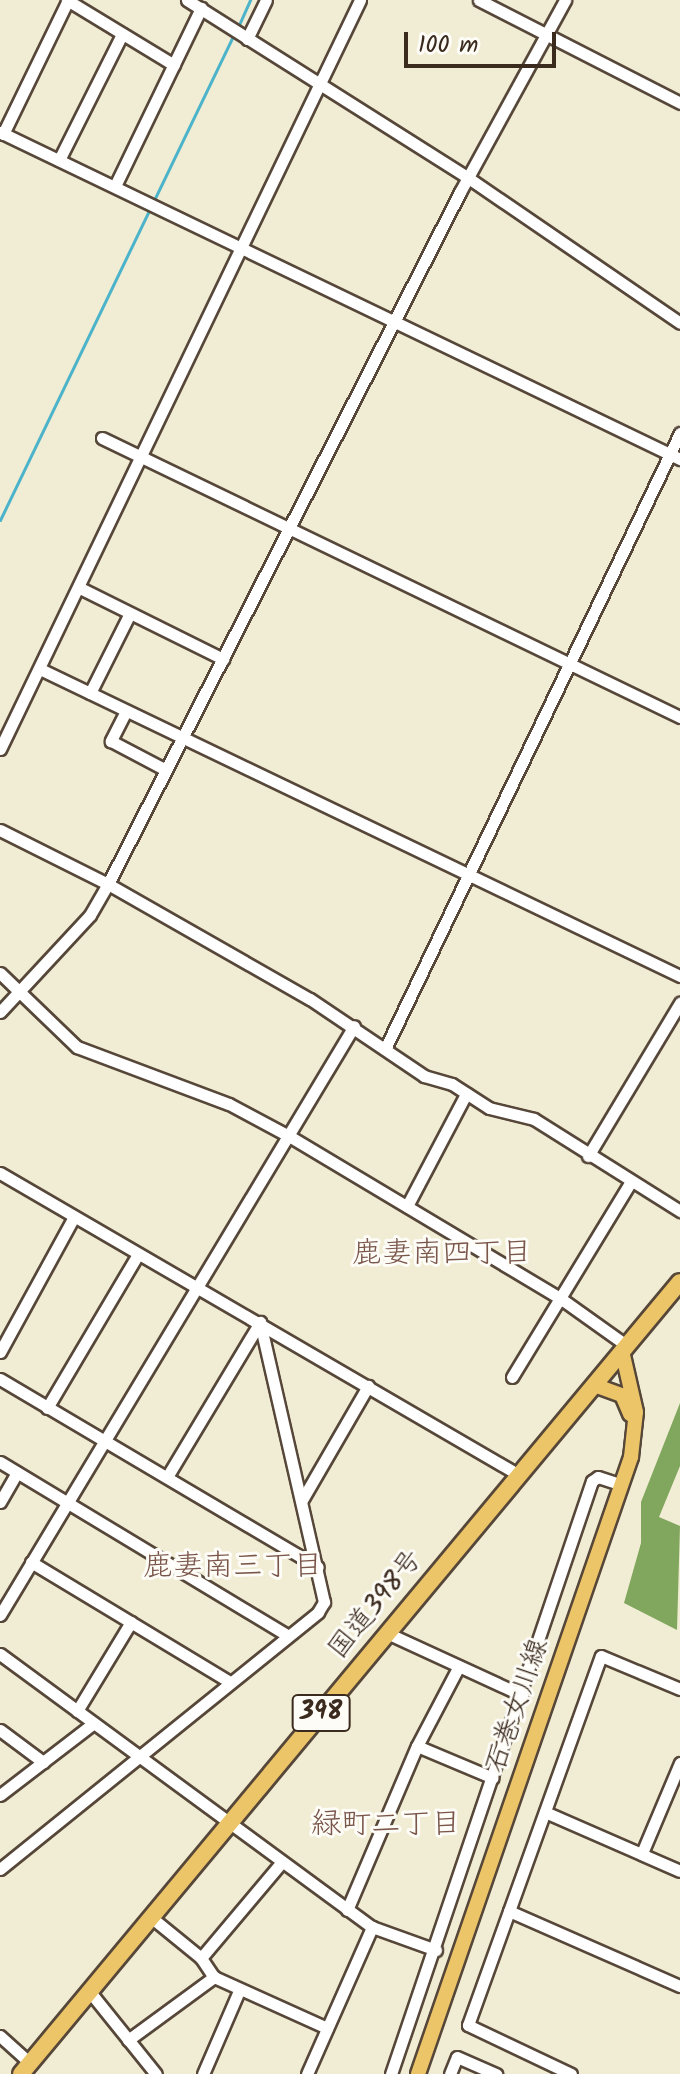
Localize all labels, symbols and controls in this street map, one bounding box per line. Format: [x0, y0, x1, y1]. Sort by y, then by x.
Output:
scale bar [408, 16, 560, 66]
text: 100 m [418, 26, 478, 65]
district label: 鹿妻南四丁目 [352, 1236, 532, 1272]
street label: 国道398号 [322, 1544, 430, 1666]
district label: 鹿妻南三丁目 [143, 1549, 323, 1585]
street label: 石巻女川線 [479, 1634, 557, 1778]
road number: 398 [291, 1691, 351, 1735]
district label: 緑町二丁目 [311, 1807, 461, 1843]

